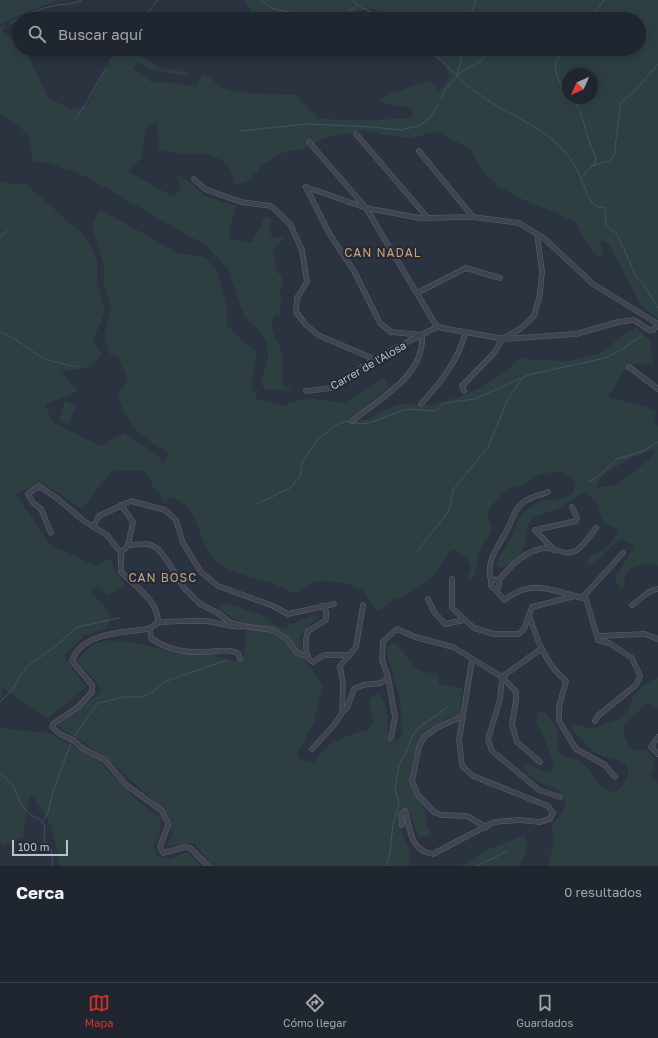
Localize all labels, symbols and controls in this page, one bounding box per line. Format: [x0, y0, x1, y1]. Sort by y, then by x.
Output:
search box [12, 12, 646, 56]
icon: search [26, 23, 48, 45]
text: Buscar aquí [58, 25, 142, 43]
north arrow [562, 68, 598, 104]
district label: CAN NADAL [344, 245, 422, 260]
street label: Carrer de l'Alosa [328, 338, 408, 392]
district label: CAN BOSC [129, 570, 197, 585]
scale bar [12, 838, 68, 857]
text: 100 m [18, 840, 49, 853]
text: Cerca [16, 882, 64, 903]
text: 0 resultados [564, 884, 642, 900]
tab: Mapa [85, 992, 113, 1029]
tab: Cómo llegar [283, 992, 347, 1029]
tab: Guardados [516, 992, 573, 1029]

